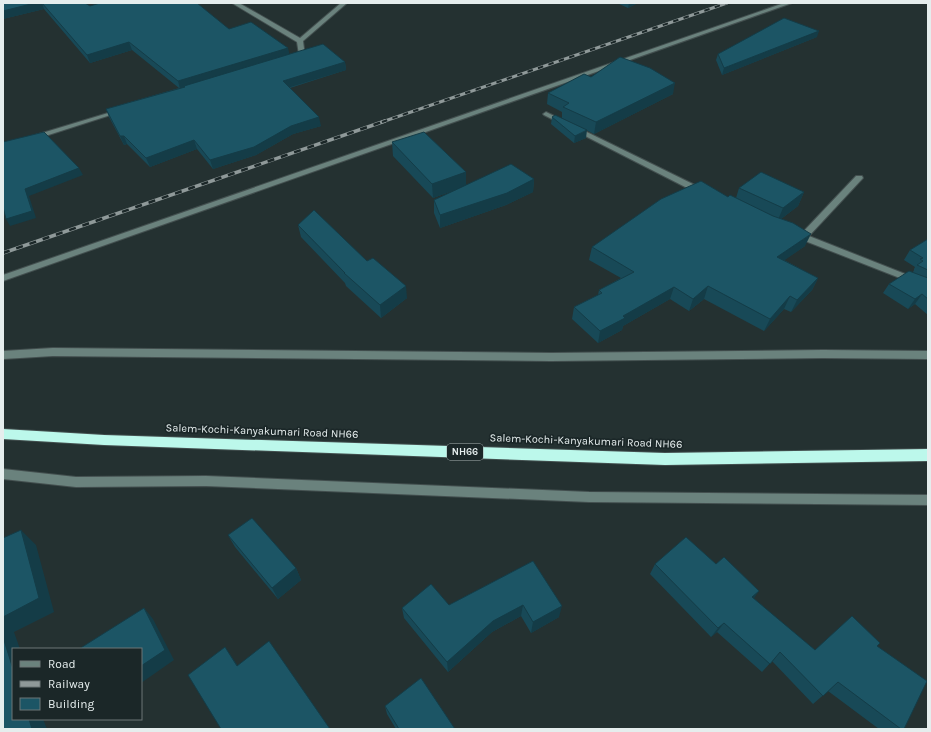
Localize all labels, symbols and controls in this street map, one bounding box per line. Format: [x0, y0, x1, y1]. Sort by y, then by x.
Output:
street label: Salem-Kochi-Kanyakumari Road NH66 [165, 421, 359, 441]
street label: Salem-Kochi-Kanyakumari Road NH66 [489, 431, 683, 451]
road number: NH66 [447, 444, 483, 460]
legend [12, 648, 142, 720]
text: Road [48, 657, 76, 671]
text: Railway [48, 677, 90, 691]
text: Building [48, 697, 95, 711]

